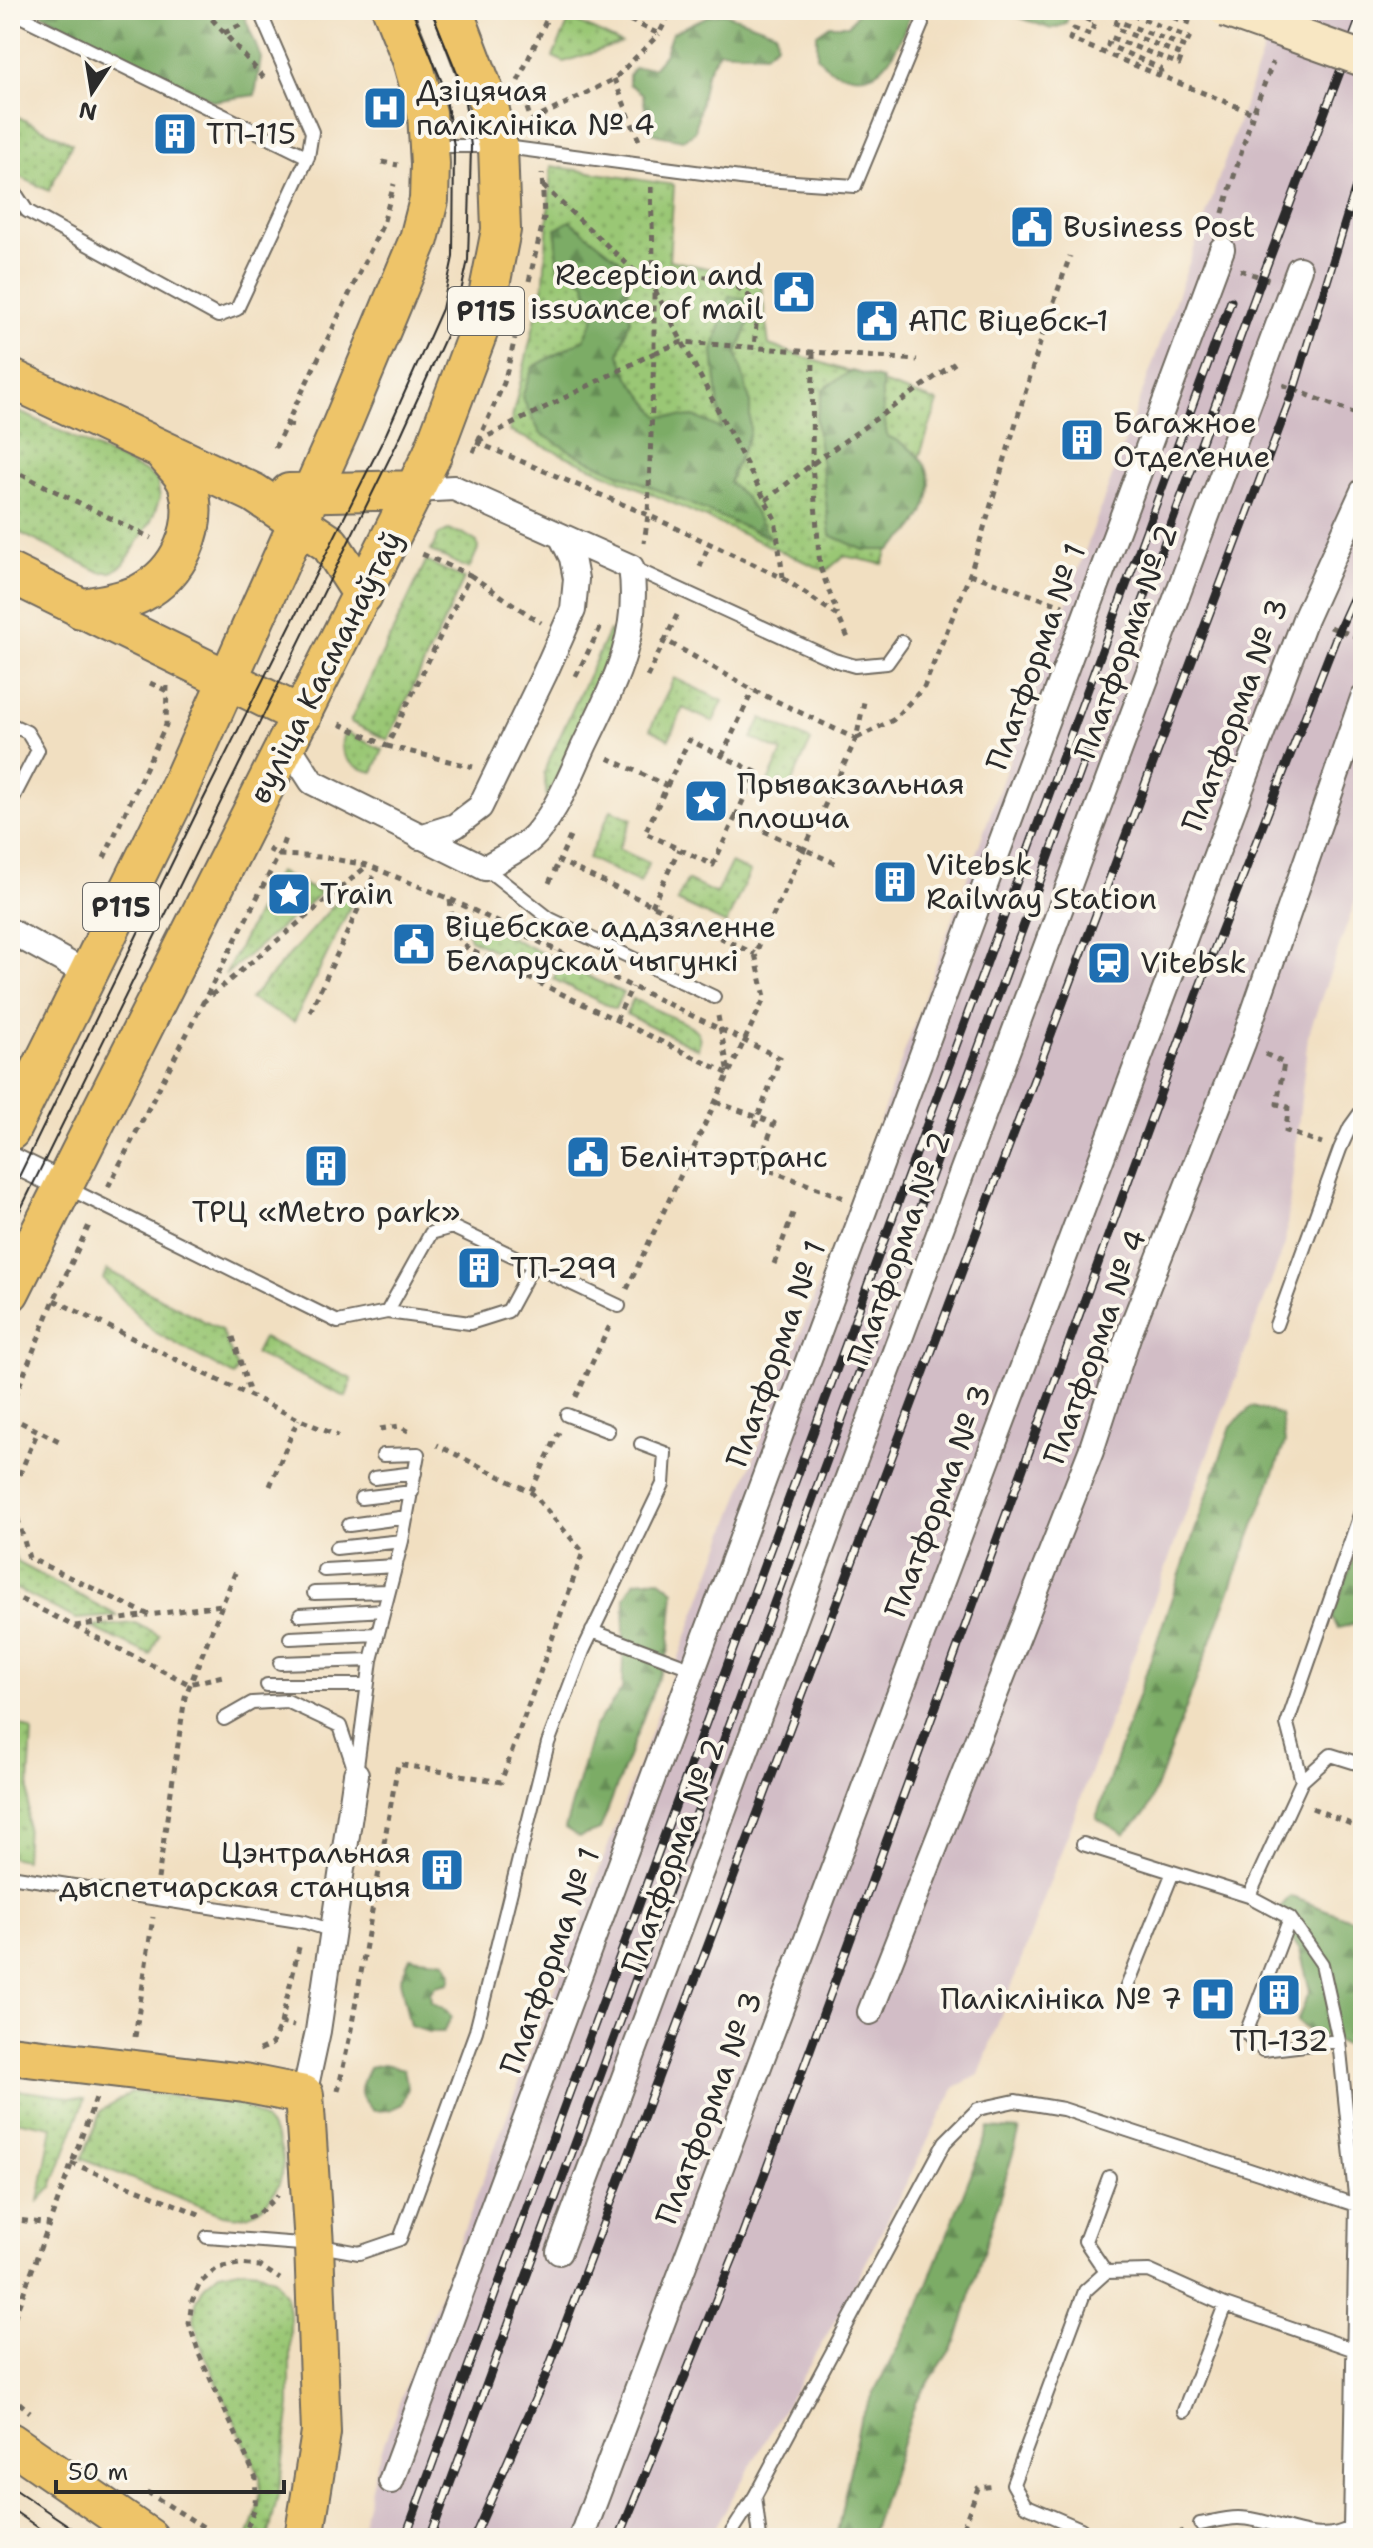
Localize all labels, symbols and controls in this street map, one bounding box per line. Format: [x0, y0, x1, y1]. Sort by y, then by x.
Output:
north arrow [52, 52, 132, 132]
place label: Дзіцячая паліклініка № 4 [416, 70, 655, 145]
hospital icon: Дзіцячая паліклініка № 4 [361, 84, 409, 132]
text: N [76, 95, 99, 127]
building icon: ТП-115 [151, 110, 199, 158]
place label: ТП-115 [206, 113, 296, 154]
public building icon: Business Post [1008, 203, 1056, 251]
place label: Business Post [1063, 206, 1255, 247]
place label: Reception and issuance of mail [530, 254, 763, 329]
public building icon: Reception and issuance of mail [770, 268, 818, 316]
road number: Р115 [448, 287, 524, 335]
public building icon: АПС Віцебск-1 [853, 297, 901, 345]
place label: АПС Віцебск-1 [908, 300, 1109, 341]
place label: Багажное Отделение [1113, 402, 1270, 477]
building icon: Багажное Отделение [1058, 416, 1106, 464]
street label: Платформа № 2 [1064, 519, 1187, 765]
street label: вуліца Касманаўтаў [239, 523, 412, 810]
street label: Платформа № 1 [976, 538, 1096, 776]
street label: Платформа № 3 [1171, 592, 1298, 837]
place label: Прывакзальная плошча [737, 763, 965, 838]
place icon: Прывакзальная плошча [682, 777, 730, 825]
place label: Vitebsk Railway Station [926, 844, 1157, 919]
building icon: Vitebsk Railway Station [871, 858, 919, 906]
place icon: Train [265, 870, 313, 918]
place label: Train [320, 873, 393, 914]
road number: Р115 [83, 883, 159, 931]
place label: Віцебскае аддзяленне Беларускай чыгункі [445, 906, 776, 981]
public building icon: Віцебскае аддзяленне Беларускай чыгункі [390, 920, 438, 968]
station icon: Vitebsk [1085, 939, 1133, 987]
place label: Vitebsk [1140, 942, 1246, 983]
street label: Платформа № 2 [837, 1126, 960, 1372]
public building icon: Белінтэртранс [564, 1133, 612, 1181]
place label: Белінтэртранс [619, 1136, 828, 1177]
building icon: ТРЦ «Metro park» [302, 1142, 350, 1190]
place label: ТРЦ «Metro park» [192, 1191, 460, 1232]
street label: Платформа № 4 [1033, 1224, 1156, 1470]
street label: Платформа № 1 [716, 1235, 836, 1473]
building icon: ТП-299 [455, 1244, 503, 1292]
place label: ТП-299 [510, 1247, 617, 1288]
street label: Платформа № 3 [874, 1378, 1001, 1623]
street label: Платформа № 2 [611, 1733, 734, 1979]
place label: Цэнтральная дыспетчарская станцыя [59, 1832, 411, 1907]
street label: Платформа № 1 [490, 1842, 610, 2080]
building icon: Цэнтральная дыспетчарская станцыя [418, 1846, 466, 1894]
building icon: ТП-132 [1255, 1971, 1303, 2019]
hospital icon: Паліклініка № 7 [1189, 1975, 1237, 2023]
place label: Паліклініка № 7 [941, 1978, 1182, 2019]
street label: Платформа № 3 [645, 1985, 772, 2230]
place label: ТП-132 [1229, 2020, 1329, 2061]
scale bar [56, 2444, 284, 2494]
text: 50 m [68, 2456, 128, 2488]

